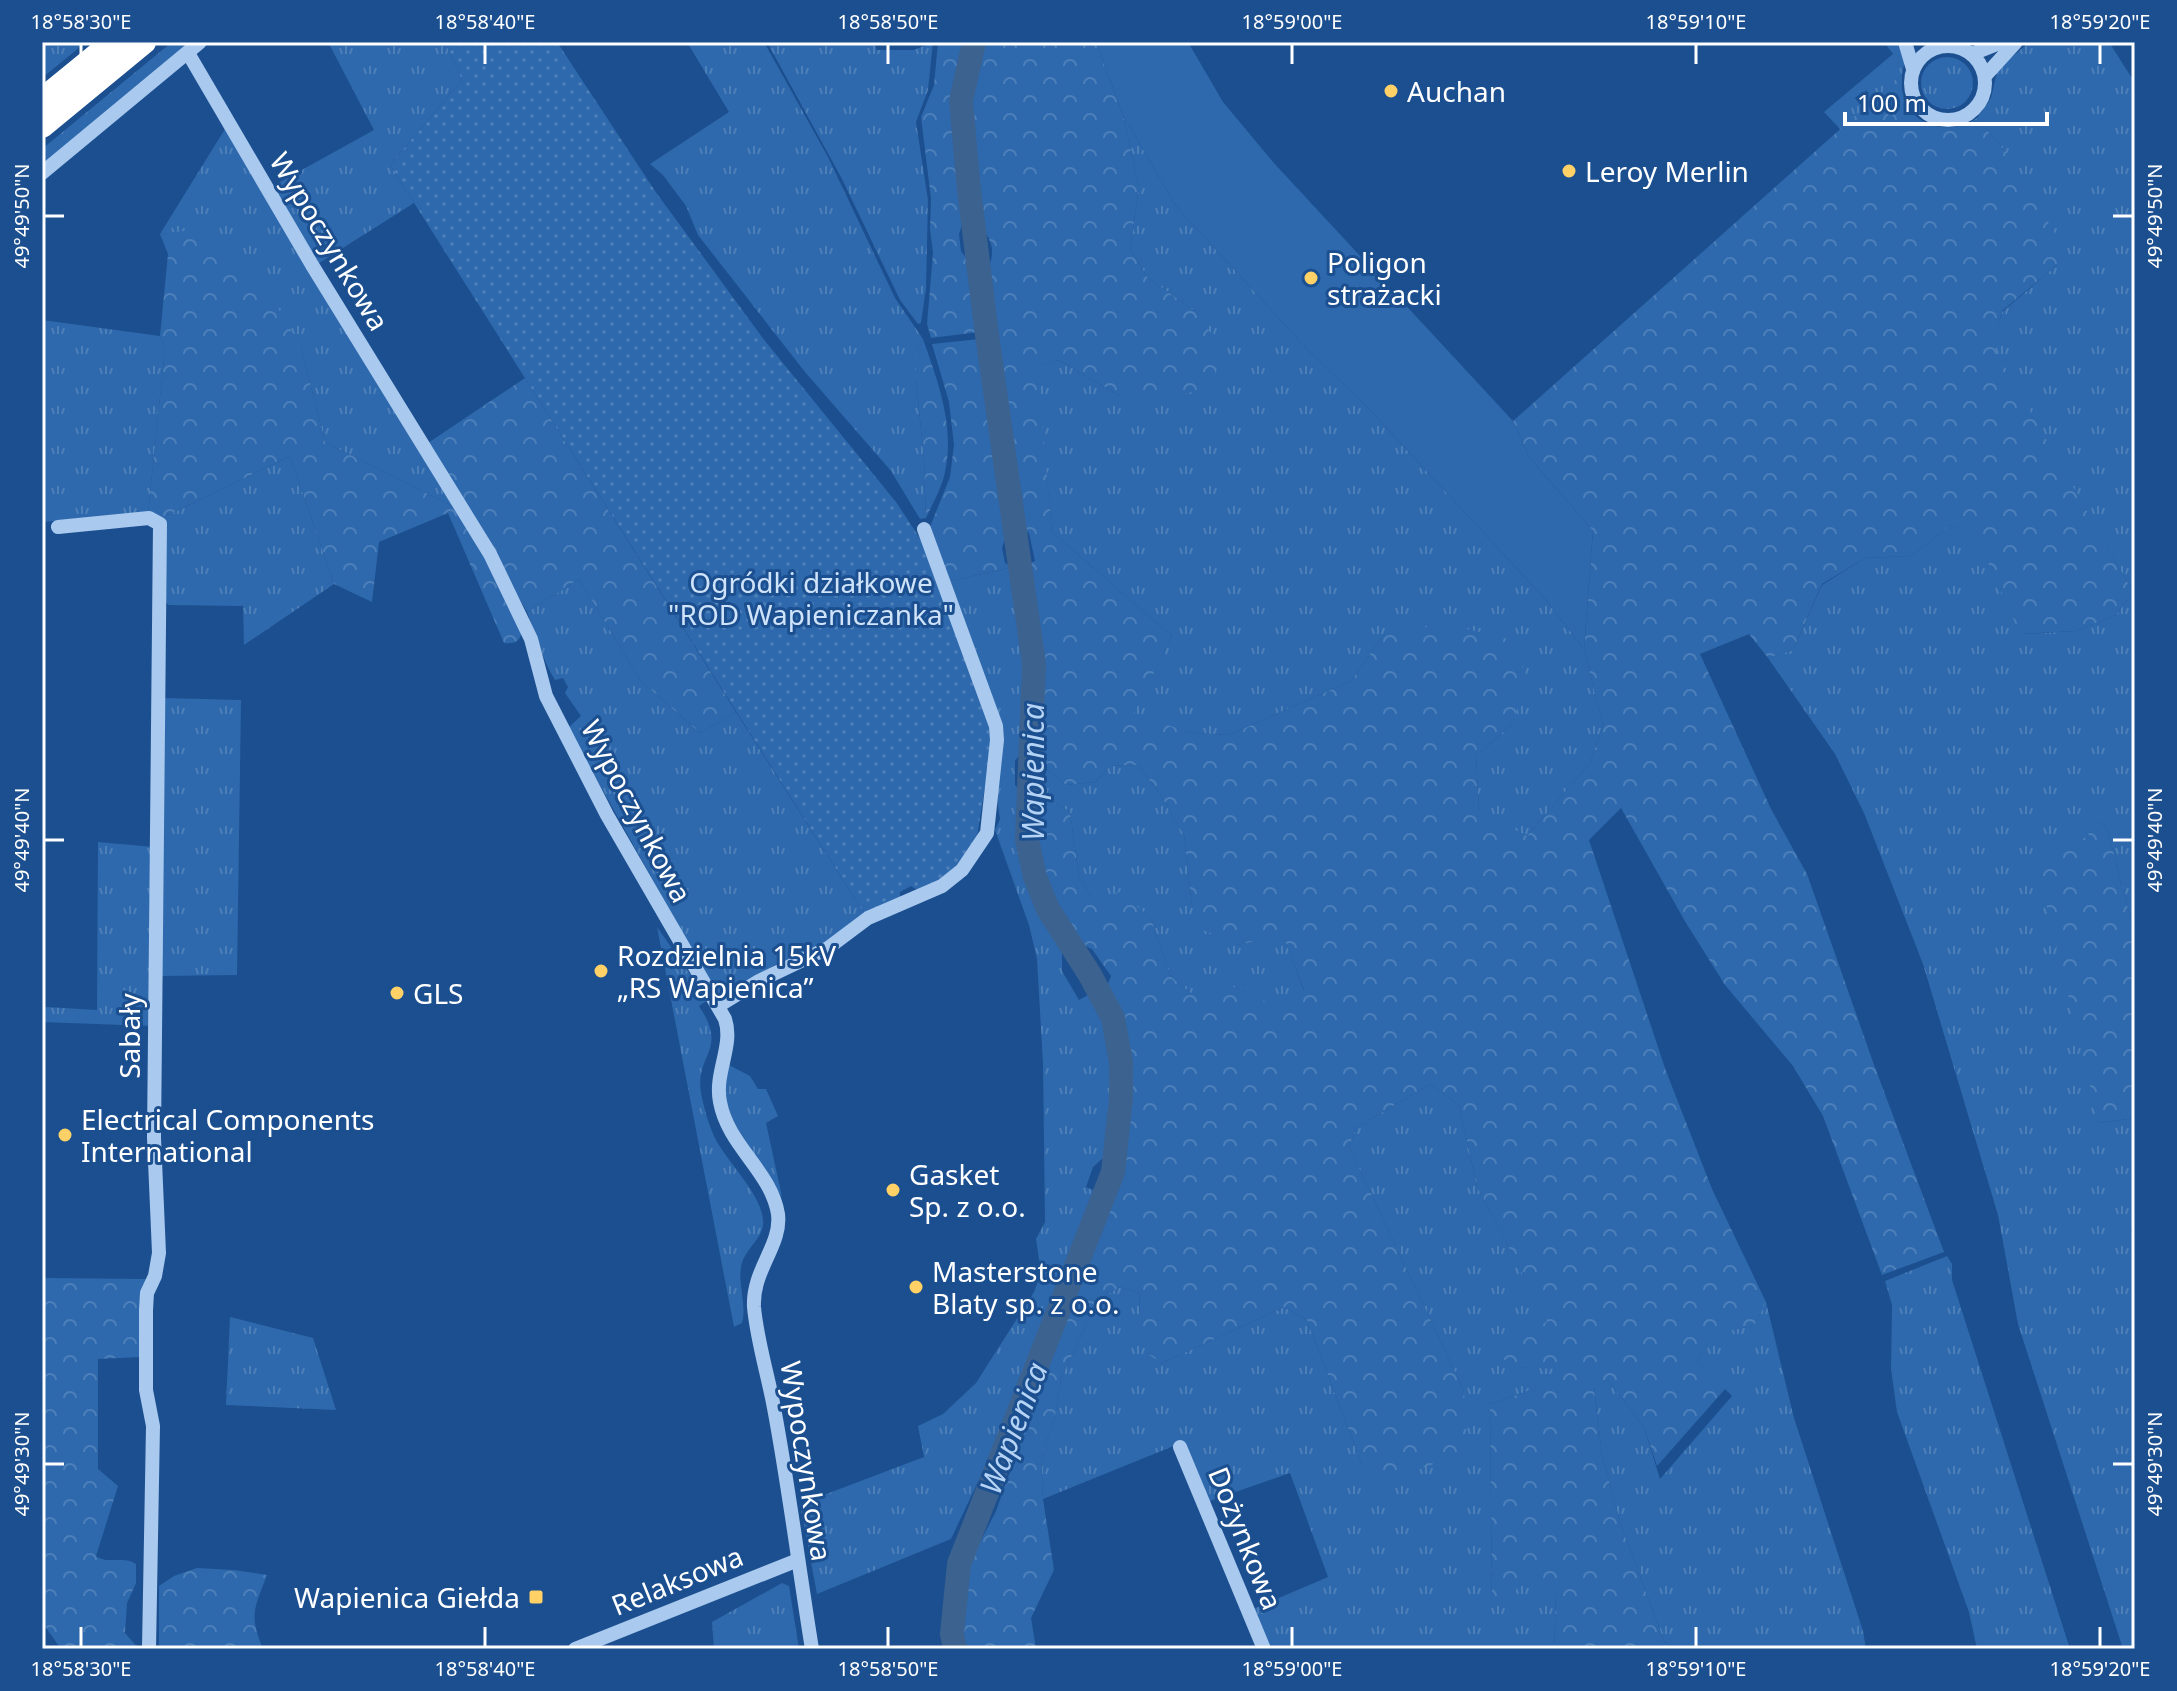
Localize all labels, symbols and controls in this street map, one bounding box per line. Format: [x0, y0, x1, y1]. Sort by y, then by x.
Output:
text: 18°58'30"E [31, 8, 131, 35]
text: 18°58'40"E [435, 8, 535, 35]
text: 18°58'50"E [838, 8, 938, 35]
text: 18°59'00"E [1242, 8, 1342, 35]
text: 18°59'10"E [1646, 8, 1746, 35]
text: 18°59'20"E [2050, 8, 2150, 35]
place label: Auchan [1407, 72, 1506, 110]
scale bar [1845, 76, 2047, 126]
marker: Auchan [1382, 82, 1400, 100]
text: 100 m [1857, 86, 1927, 119]
street label: Wypoczynkowa [262, 145, 398, 337]
place label: Leroy Merlin [1585, 152, 1749, 190]
marker: Leroy Merlin [1560, 162, 1578, 180]
text: 49°49'50"N [8, 163, 35, 269]
text: 49°49'50"N [2141, 163, 2168, 269]
place label: Poligon strażacki [1327, 243, 1442, 313]
marker: Poligon strażacki [1302, 269, 1320, 287]
park label: Ogródki działkowe "ROD Wapieniczanka" [668, 563, 954, 633]
water label: Wapienica [1012, 703, 1053, 841]
street label: Wypoczynkowa [573, 713, 701, 909]
text: 49°49'40"N [8, 787, 35, 893]
text: 49°49'40"N [2141, 787, 2168, 893]
place label: Rozdzielnia 15kV „RS Wapienica” [617, 936, 836, 1006]
marker: Rozdzielnia 15kV „RS Wapienica” [592, 962, 610, 980]
place label: GLS [413, 974, 463, 1012]
marker: GLS [388, 984, 406, 1002]
street label: Sabały [110, 993, 148, 1079]
place label: Electrical Components International [81, 1100, 374, 1170]
marker: Electrical Components International [56, 1126, 74, 1144]
place label: Gasket Sp. z o.o. [909, 1155, 1026, 1225]
marker: Gasket Sp. z o.o. [884, 1181, 902, 1199]
place label: Masterstone Blaty sp. z o.o. [932, 1252, 1120, 1322]
marker: Masterstone Blaty sp. z o.o. [907, 1278, 925, 1296]
water label: Wapienica [969, 1356, 1057, 1500]
street label: Wypoczynkowa [772, 1358, 842, 1564]
text: 49°49'30"N [8, 1411, 35, 1517]
text: 49°49'30"N [2141, 1411, 2168, 1517]
street label: Dożynkowa [1200, 1461, 1292, 1615]
street label: Relaksowa [606, 1536, 748, 1624]
place label: Wapienica Giełda [294, 1578, 520, 1616]
marker: Wapienica Giełda [527, 1588, 545, 1606]
text: 18°58'30"E [31, 1655, 131, 1682]
text: 18°58'40"E [435, 1655, 535, 1682]
text: 18°58'50"E [838, 1655, 938, 1682]
text: 18°59'00"E [1242, 1655, 1342, 1682]
text: 18°59'10"E [1646, 1655, 1746, 1682]
text: 18°59'20"E [2050, 1655, 2150, 1682]

